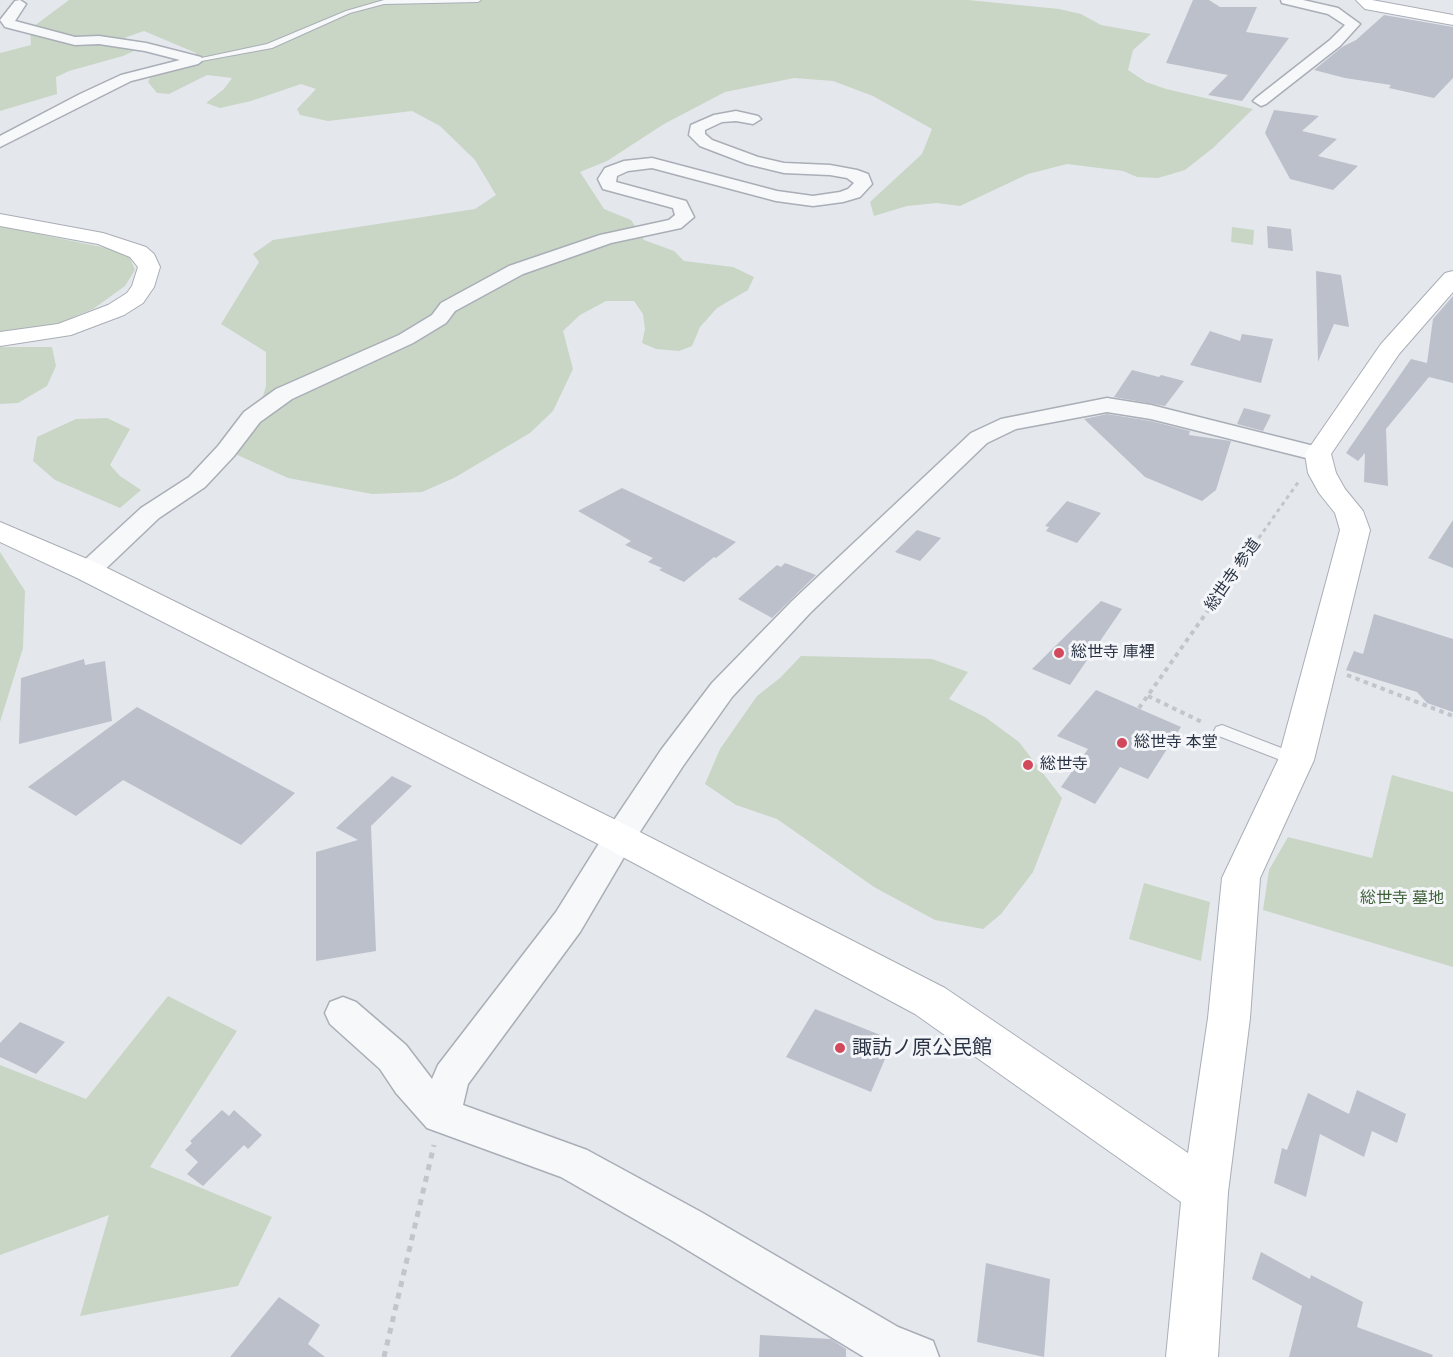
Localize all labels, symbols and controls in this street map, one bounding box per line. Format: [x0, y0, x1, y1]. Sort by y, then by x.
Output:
street label: 総世寺 参道 [1201, 535, 1265, 615]
place label: 総世寺 庫裡 [1071, 643, 1155, 663]
marker: 総世寺 庫裡 [1052, 646, 1066, 660]
place label: 総世寺 本堂 [1134, 733, 1218, 753]
marker: 総世寺 本堂 [1115, 736, 1129, 750]
place label: 総世寺 [1040, 755, 1088, 775]
marker: 総世寺 [1021, 758, 1035, 772]
park label: 総世寺 墓地 [1360, 889, 1444, 909]
place label: 諏訪ノ原公民館 [852, 1036, 992, 1060]
marker: 諏訪ノ原公民館 [833, 1041, 847, 1055]

